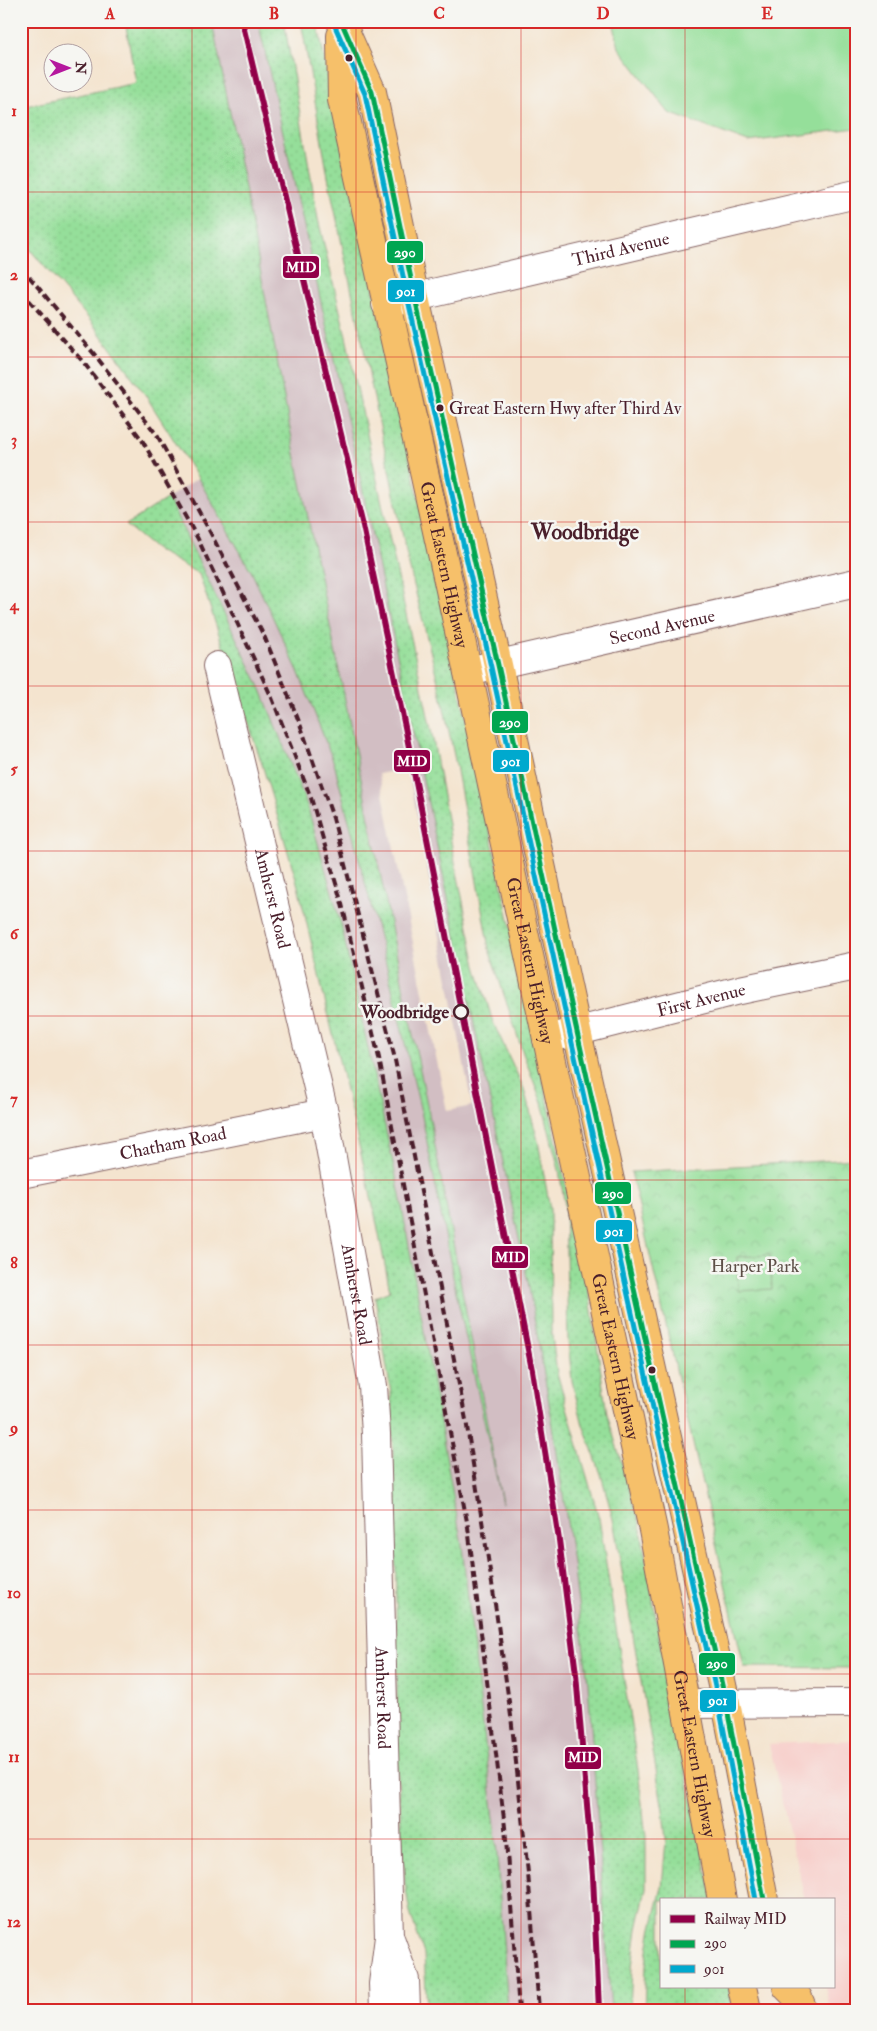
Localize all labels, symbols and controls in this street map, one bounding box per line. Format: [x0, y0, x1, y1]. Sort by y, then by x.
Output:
text: A [104, 4, 116, 24]
text: B [269, 4, 279, 24]
text: C [433, 4, 445, 24]
text: D [596, 4, 610, 24]
text: E [761, 4, 773, 24]
north arrow [42, 42, 92, 92]
unlabelled marker [344, 53, 354, 63]
text: N [72, 61, 89, 75]
text: 1 [11, 101, 17, 121]
street label: Third Avenue [570, 226, 672, 272]
line badge: 290 [386, 240, 424, 264]
text: 290 [394, 244, 416, 261]
line badge: MID [282, 255, 320, 279]
text: MID [285, 259, 316, 276]
text: 2 [10, 265, 18, 285]
line badge: 901 [387, 279, 425, 303]
text: 901 [394, 283, 416, 300]
place label: Great Eastern Hwy after Third Av [449, 398, 682, 420]
marker: Great Eastern Hwy after Third Av [435, 403, 445, 413]
text: 3 [11, 430, 17, 450]
street label: Great Eastern Highway [415, 479, 474, 651]
district label: Woodbridge [530, 518, 640, 547]
text: 4 [9, 595, 20, 615]
street label: Second Avenue [607, 604, 717, 650]
line badge: 290 [491, 710, 529, 734]
text: 290 [499, 714, 521, 731]
line badge: MID [393, 749, 431, 773]
line badge: 901 [492, 749, 530, 773]
text: MID [396, 753, 427, 770]
text: 901 [499, 753, 521, 770]
text: 5 [10, 759, 18, 779]
street label: Amherst Road [249, 845, 296, 951]
street label: Great Eastern Highway [501, 875, 560, 1047]
text: 6 [10, 924, 20, 944]
street label: First Avenue [654, 978, 748, 1022]
place label: Woodbridge [360, 1001, 449, 1024]
marker: Woodbridge [453, 1004, 469, 1020]
text: 7 [10, 1089, 18, 1109]
street label: Chatham Road [118, 1121, 228, 1165]
line badge: 290 [594, 1181, 632, 1205]
text: 290 [602, 1185, 624, 1202]
line badge: 901 [595, 1219, 633, 1243]
text: 901 [602, 1223, 624, 1240]
street label: Amherst Road [336, 1241, 377, 1347]
line badge: MID [491, 1245, 529, 1269]
text: MID [494, 1249, 525, 1266]
text: 8 [10, 1253, 18, 1273]
park label: Harper Park [711, 1255, 800, 1278]
street label: Great Eastern Highway [586, 1271, 645, 1443]
unlabelled marker [647, 1365, 657, 1375]
text: 9 [8, 1418, 18, 1438]
text: 10 [7, 1583, 21, 1603]
street label: Amherst Road [370, 1645, 396, 1750]
line badge: 290 [698, 1652, 736, 1676]
text: 290 [706, 1655, 728, 1672]
street label: Great Eastern Highway [668, 1668, 722, 1840]
line badge: 901 [699, 1689, 737, 1713]
text: 901 [706, 1692, 728, 1709]
line badge: MID [564, 1746, 602, 1770]
text: 11 [8, 1747, 20, 1767]
text: MID [567, 1749, 598, 1766]
legend [660, 1898, 834, 1988]
text: Railway MID [704, 1910, 786, 1929]
text: 12 [7, 1912, 21, 1932]
text: 290 [704, 1934, 727, 1953]
text: 901 [703, 1960, 725, 1979]

